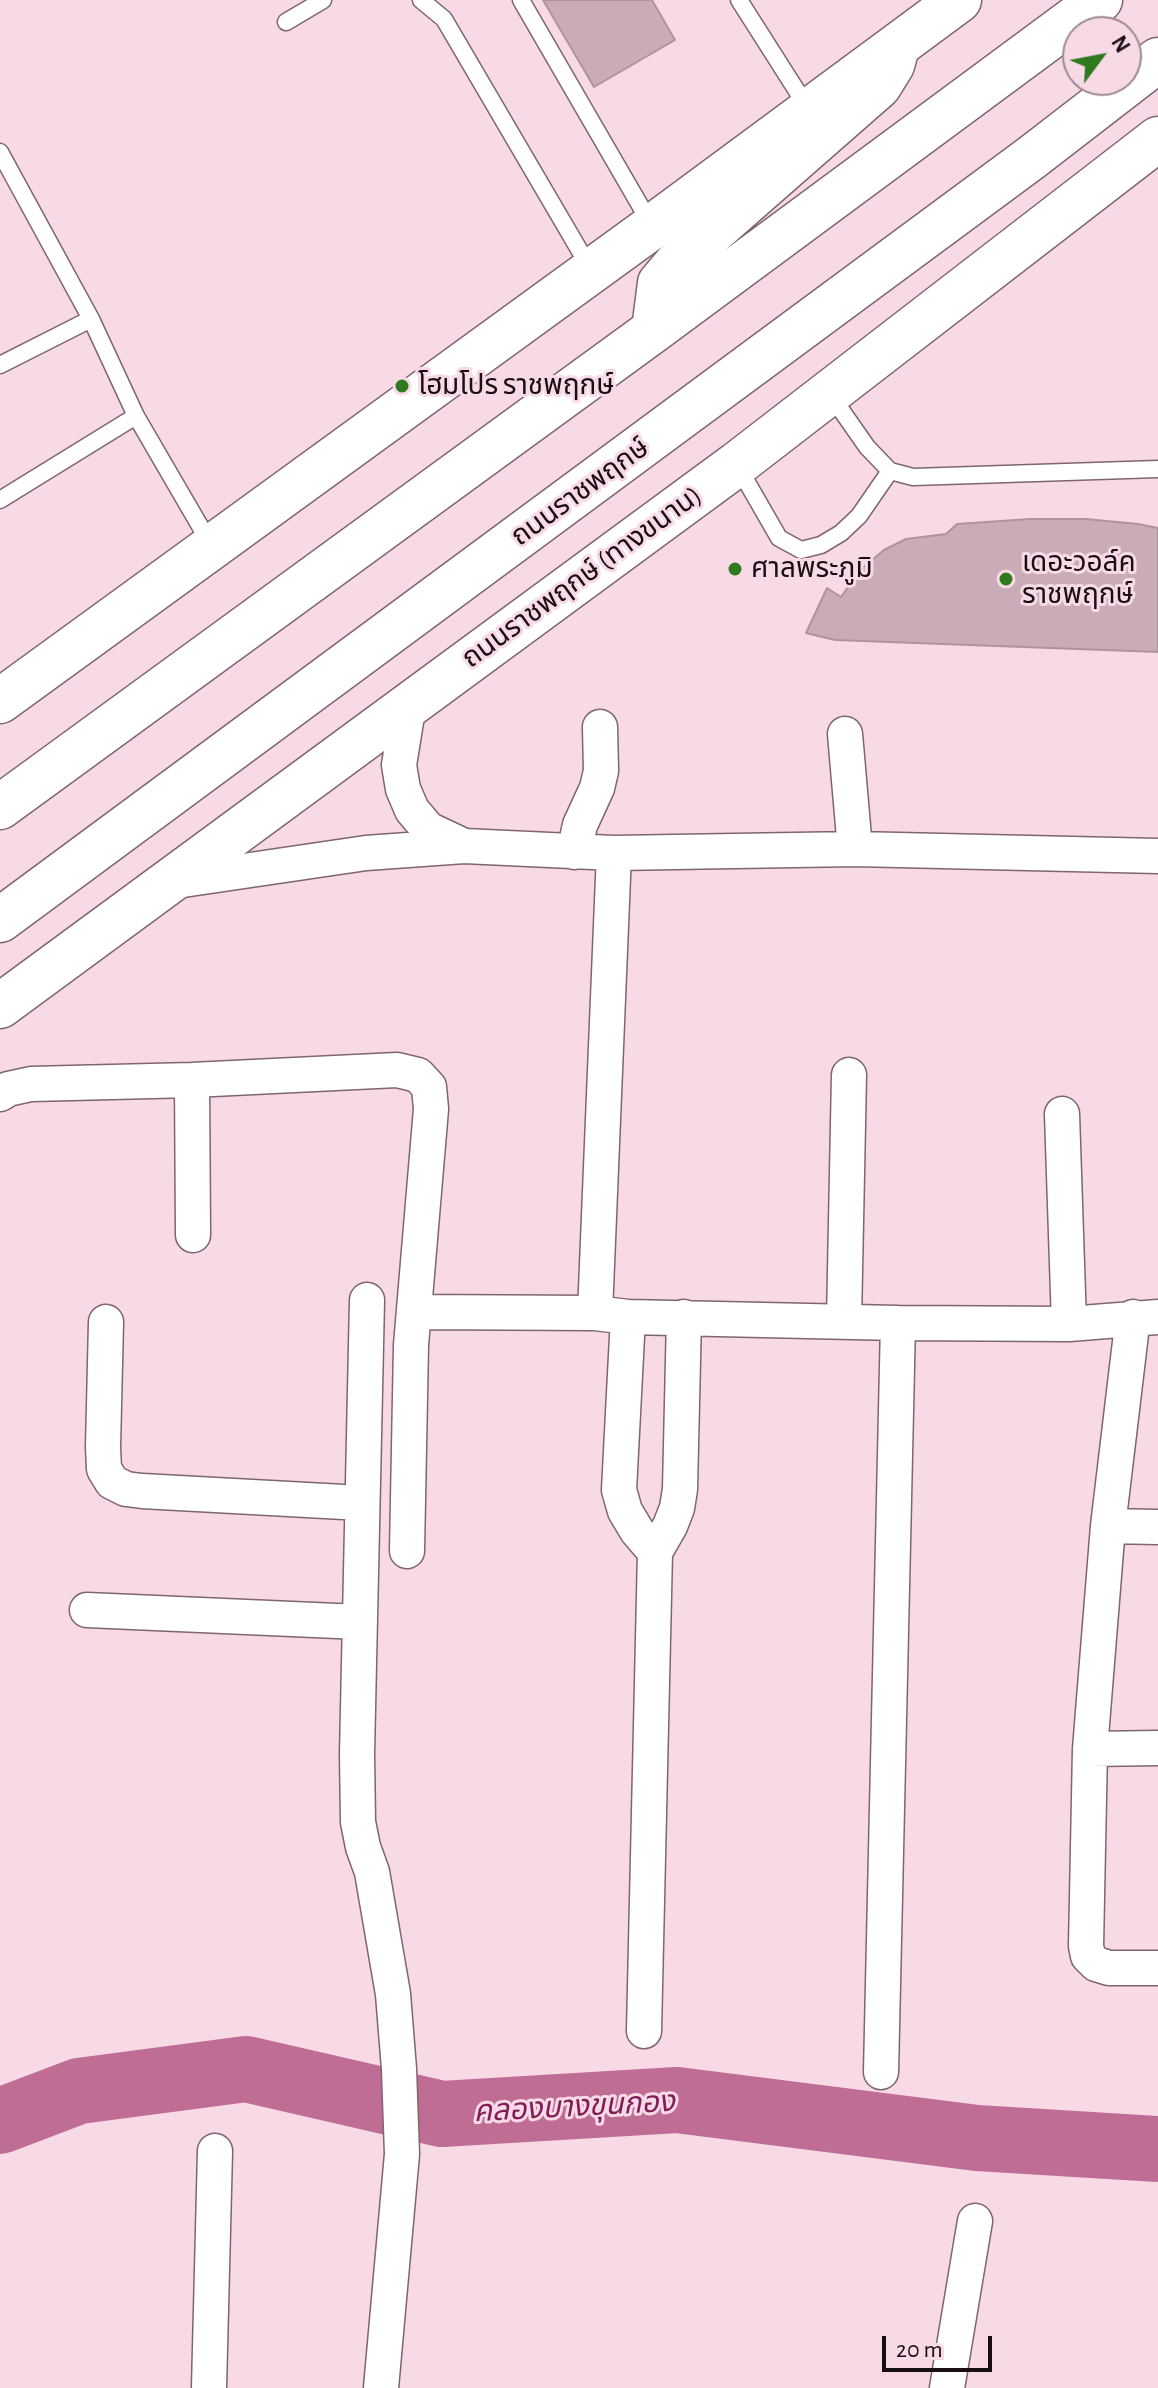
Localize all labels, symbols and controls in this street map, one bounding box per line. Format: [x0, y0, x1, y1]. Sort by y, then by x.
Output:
north arrow [1062, 16, 1142, 96]
text: N [1107, 32, 1134, 57]
place label: โฮมโปร ราชพฤกษ์ [418, 369, 614, 403]
marker: โฮมโปร ราชพฤกษ์ [393, 377, 411, 395]
street label: ถนนราชพฤกษ์ [504, 431, 656, 553]
street label: ถนนราชพฤกษ์ (ทางขนาน) [455, 479, 709, 675]
place label: เดอะวอล์ค ราชพฤกษ์ [1022, 546, 1136, 612]
place label: ศาลพระภูมิ [751, 552, 873, 586]
marker: ศาลพระภูมิ [726, 560, 744, 578]
marker: เดอะวอล์ค ราชพฤกษ์ [997, 570, 1015, 588]
water label: คลองบางขุนกอง [472, 2084, 676, 2130]
scale bar [886, 2320, 996, 2370]
text: 20 m [896, 2338, 943, 2362]

